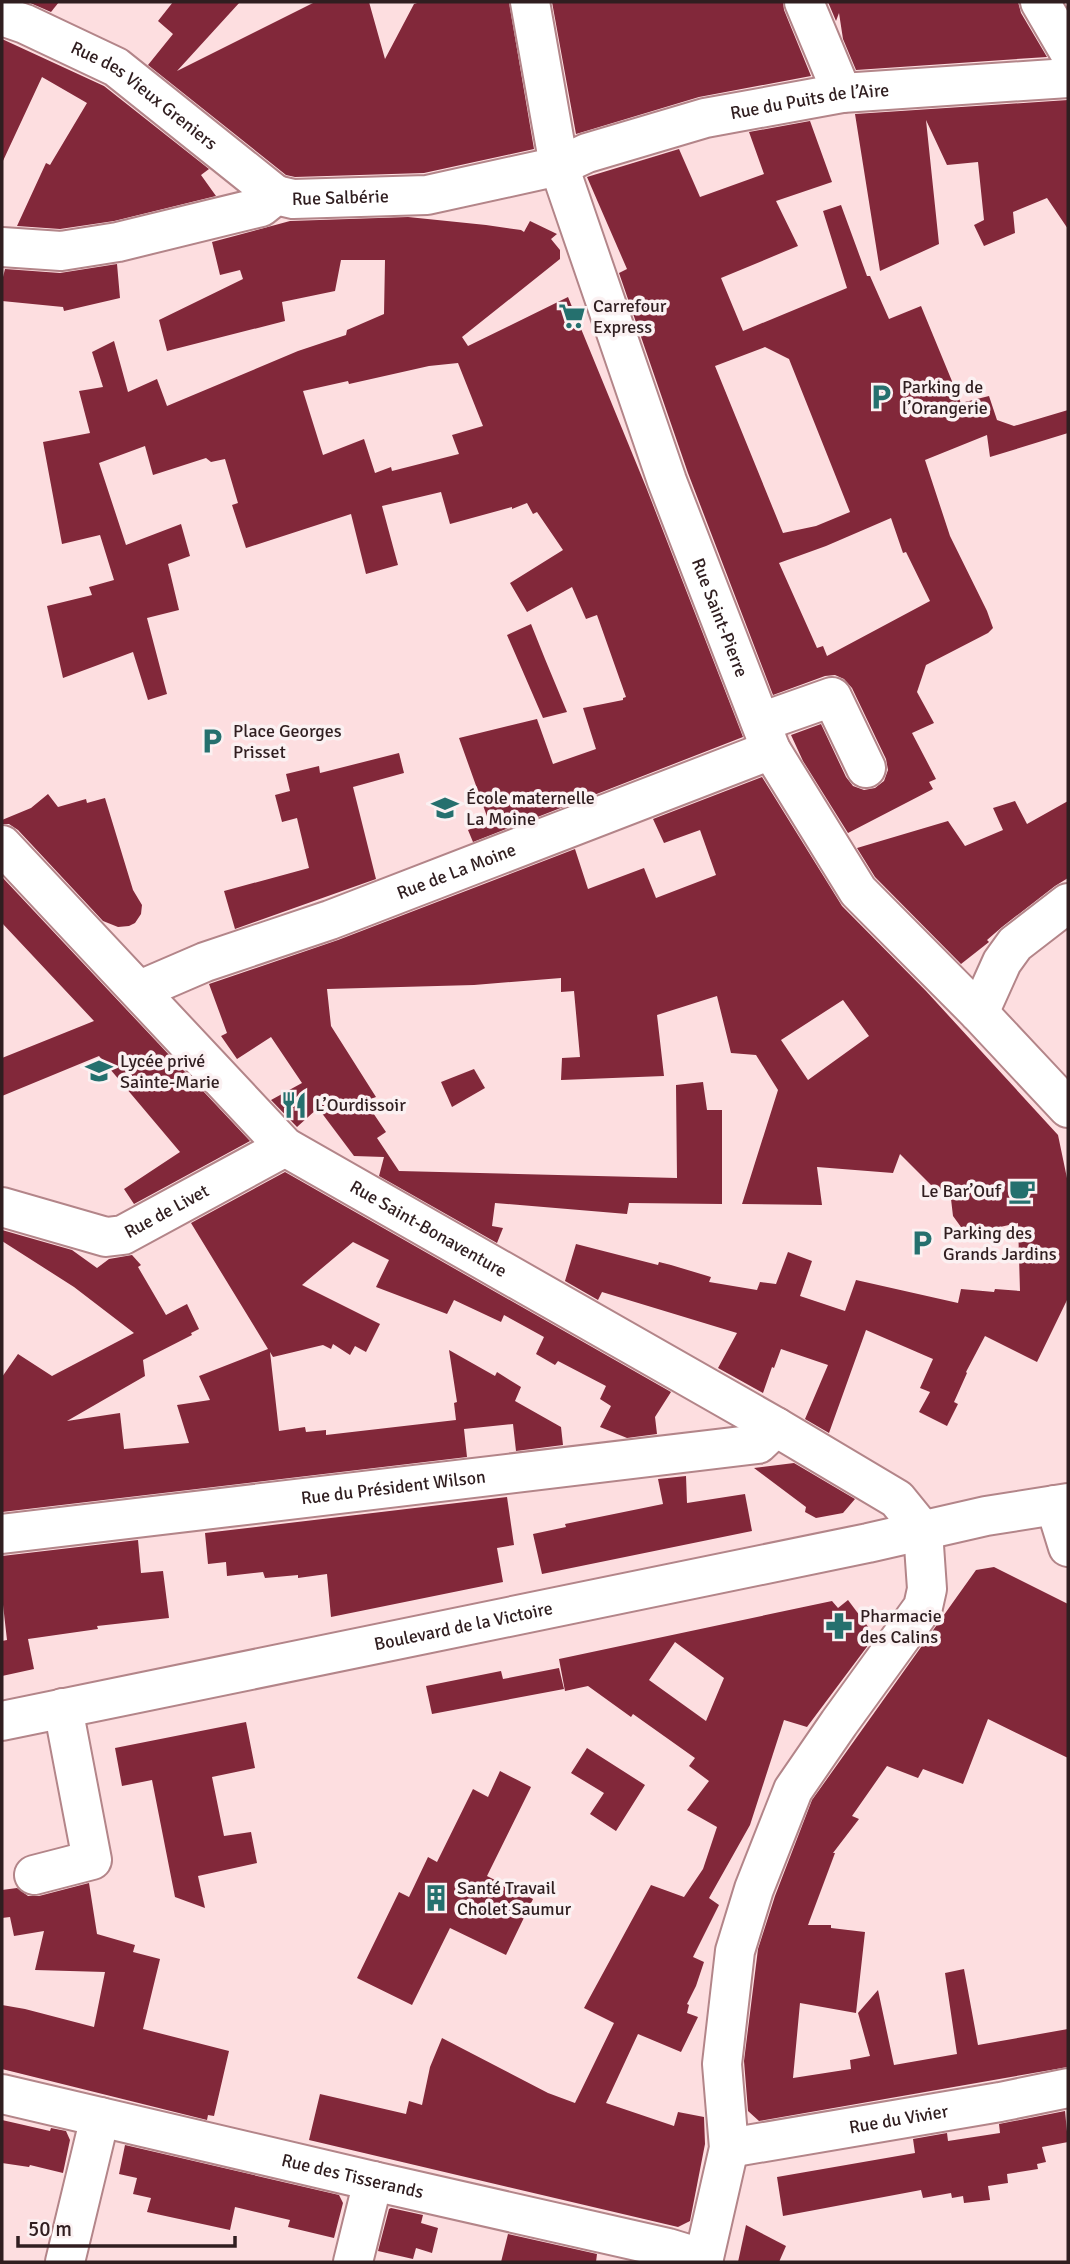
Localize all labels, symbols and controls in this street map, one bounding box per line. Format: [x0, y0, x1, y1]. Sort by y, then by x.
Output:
street label: Rue des Vieux Greniers [67, 36, 222, 155]
street label: Rue du Puits de l’Aire [728, 79, 890, 124]
street label: Rue Salbérie [291, 185, 389, 210]
place label: Carrefour Express [593, 295, 667, 338]
supermarket icon: Carrefour Express [557, 301, 587, 331]
place label: Parking de l’Orangerie [902, 376, 988, 419]
parking icon: Parking de l’Orangerie [866, 382, 896, 412]
street label: Rue Saint-Pierre [687, 555, 753, 680]
place label: Place Georges Prisset [233, 720, 342, 763]
parking icon: Place Georges Prisset [197, 726, 227, 756]
place label: École maternelle La Moine [466, 787, 595, 830]
school or university icon: École maternelle La Moine [430, 793, 460, 823]
street label: Rue de La Moine [394, 838, 519, 904]
place label: Lycée privé Sainte-Marie [120, 1050, 220, 1093]
school or university icon: Lycée privé Sainte-Marie [84, 1056, 114, 1086]
restaurant icon: L’Ourdissoir [279, 1090, 309, 1120]
place label: L’Ourdissoir [315, 1094, 406, 1116]
street label: Rue Saint-Bonaventure [346, 1175, 511, 1282]
cafe icon: Le Bar’Ouf [1007, 1176, 1037, 1206]
street label: Rue de Livet [121, 1179, 213, 1243]
place label: Le Bar’Ouf [921, 1180, 1002, 1202]
place label: Parking des Grands Jardins [943, 1222, 1057, 1265]
parking icon: Parking des Grands Jardins [907, 1228, 937, 1258]
street label: Rue du Président Wilson [300, 1466, 487, 1509]
street label: Boulevard de la Victoire [372, 1597, 555, 1655]
place label: Pharmacie des Calins [860, 1605, 942, 1648]
pharmacy icon: Pharmacie des Calins [824, 1611, 854, 1641]
place label: Santé Travail Cholet Saumur [457, 1877, 572, 1920]
building icon: Santé Travail Cholet Saumur [421, 1883, 451, 1913]
street label: Rue du Vivier [847, 2100, 950, 2138]
street label: Rue des Tisserands [279, 2149, 426, 2203]
scale bar [18, 2204, 234, 2248]
text: 50 m [28, 2216, 72, 2242]

